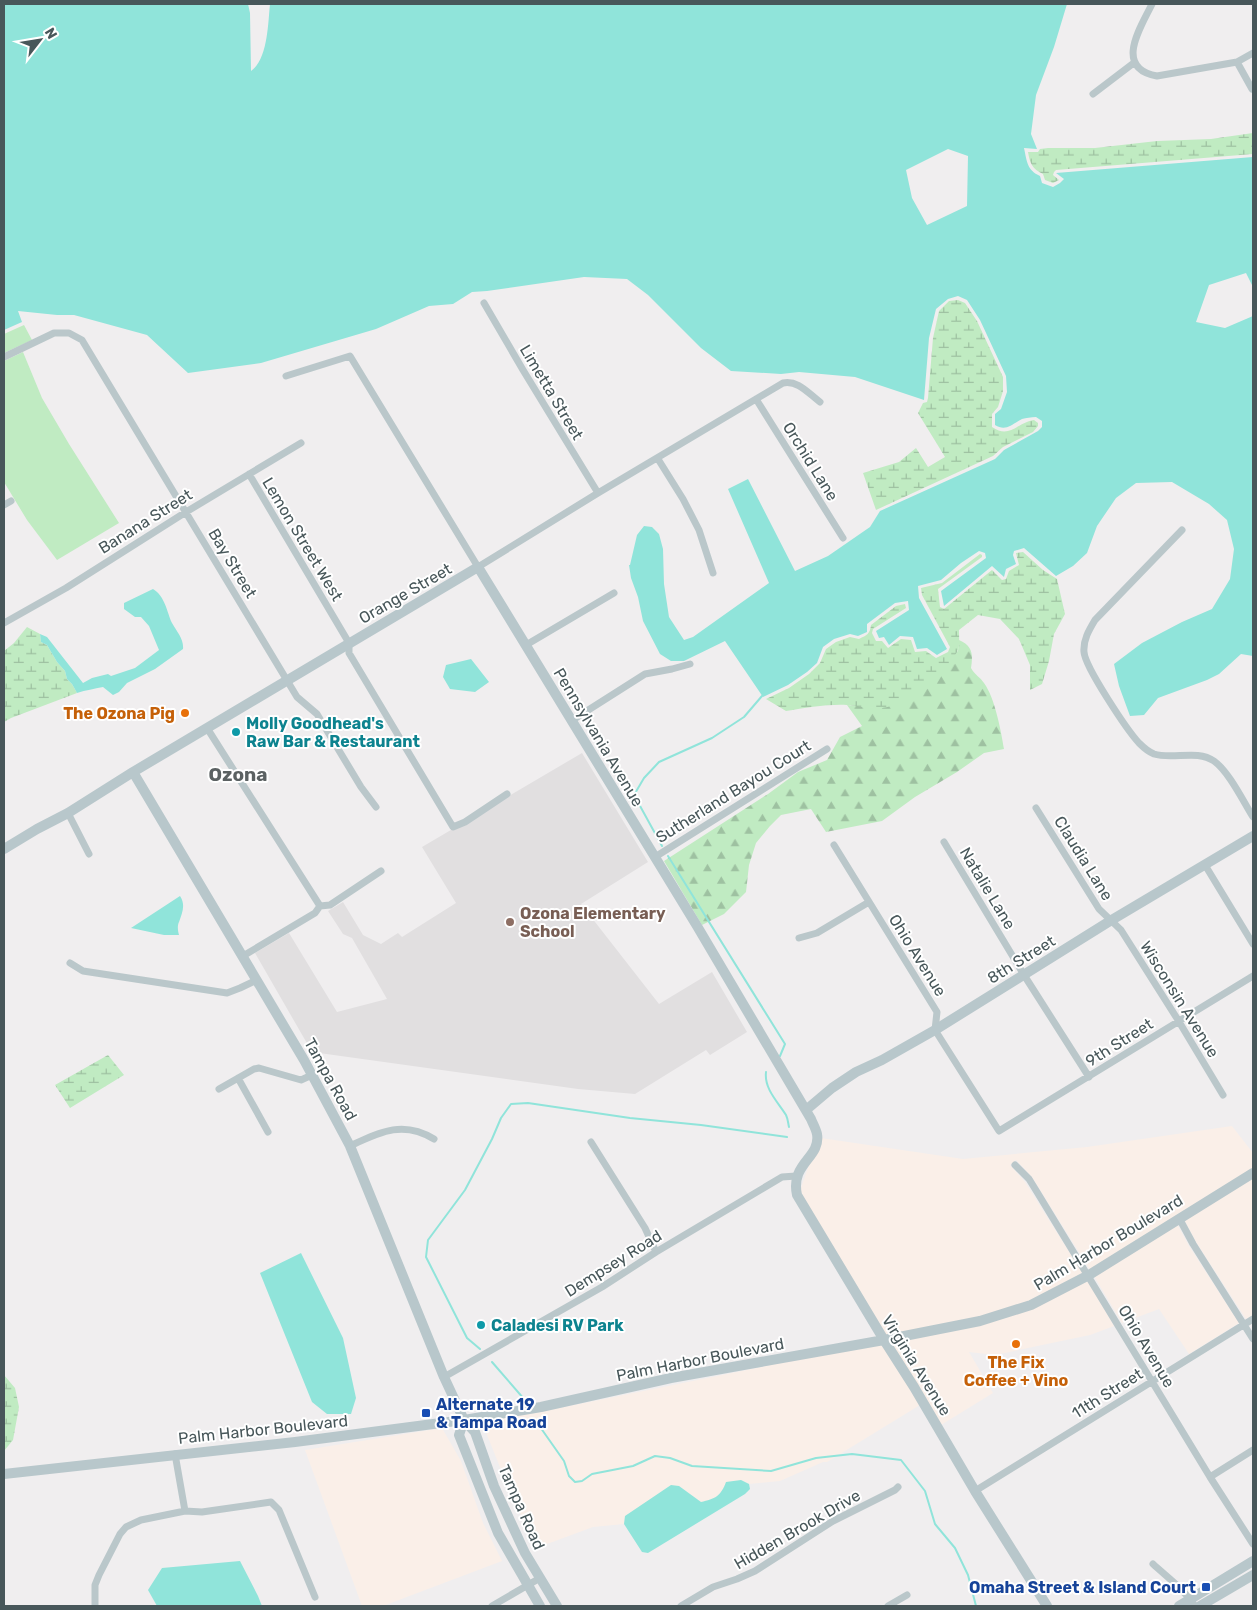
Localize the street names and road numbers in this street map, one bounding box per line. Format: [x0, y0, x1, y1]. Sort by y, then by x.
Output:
street label: Limetta Street [516, 341, 587, 443]
street label: Orchid Lane [779, 418, 842, 504]
street label: Lemon Street West [258, 474, 347, 604]
street label: Banana Street [95, 485, 196, 558]
street label: Bay Street [204, 525, 261, 602]
street label: Orange Street [355, 559, 455, 628]
street label: Pennsylvania Avenue [550, 664, 648, 810]
street label: Sutherland Bayou Court [652, 736, 814, 847]
street label: Claudia Lane [1050, 813, 1117, 904]
street label: Natalie Lane [956, 844, 1019, 933]
street label: Ohio Avenue [885, 911, 950, 1000]
street label: 8th Street [984, 931, 1059, 988]
street label: Wisconsin Avenue [1136, 937, 1223, 1061]
street label: 9th Street [1082, 1014, 1156, 1071]
street label: Tampa Road [300, 1035, 361, 1124]
street label: Palm Harbor Boulevard [1030, 1190, 1186, 1294]
street label: Dempsey Road [561, 1226, 665, 1301]
street label: Ohio Avenue [1114, 1301, 1179, 1391]
street label: Virginia Avenue [878, 1311, 955, 1419]
street label: Palm Harbor Boulevard [615, 1334, 786, 1385]
street label: 11th Street [1068, 1364, 1146, 1423]
street label: Palm Harbor Boulevard [177, 1411, 349, 1448]
street label: Tampa Road [494, 1462, 549, 1553]
street label: Hidden Brook Drive [731, 1486, 864, 1573]

